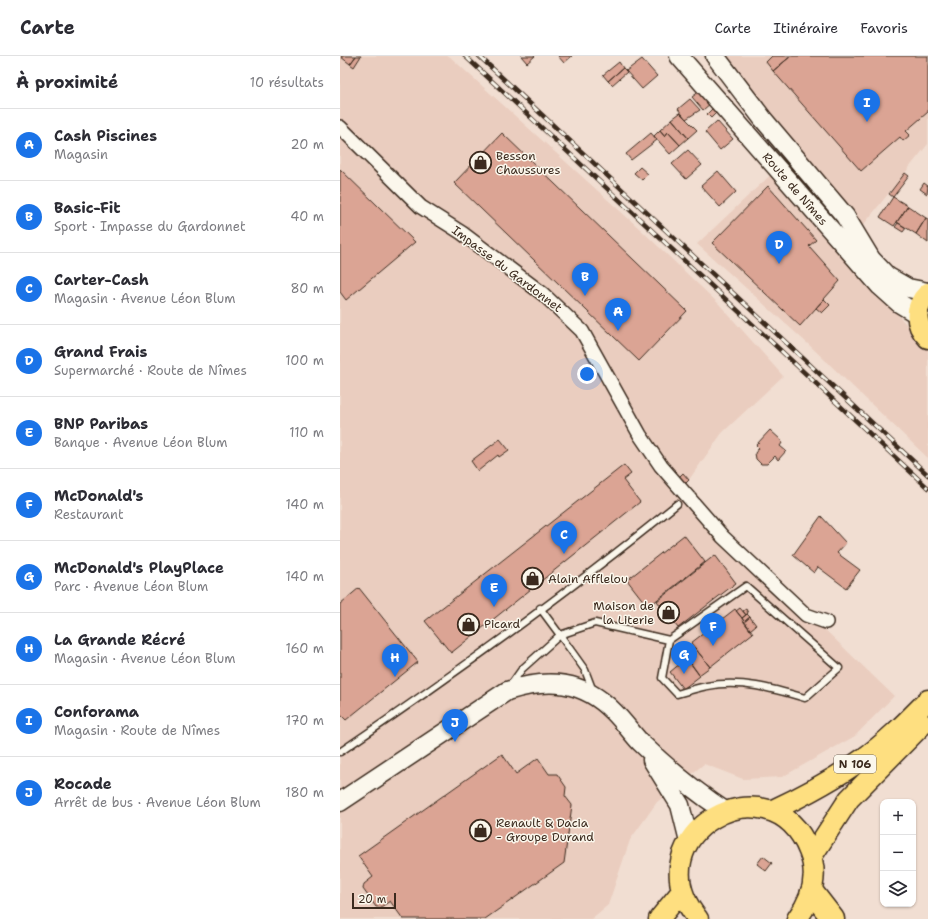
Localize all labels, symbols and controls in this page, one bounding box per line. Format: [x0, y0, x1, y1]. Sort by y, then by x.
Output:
text: Carte [20, 15, 75, 40]
text: Carte [714, 19, 751, 37]
text: Itinéraire [773, 19, 838, 37]
text: Favoris [860, 19, 908, 37]
text: À proximité [16, 71, 118, 93]
text: 10 résultats [250, 74, 324, 91]
pin: I [854, 89, 880, 122]
text: Cash Piscines [54, 126, 157, 146]
text: A [24, 136, 34, 153]
text: 20 m [291, 136, 324, 153]
text: Magasin [54, 146, 108, 163]
place label: Besson Chaussures [496, 148, 560, 178]
street label: Route de Nîmes [759, 149, 831, 229]
shop icon: Besson Chaussures [468, 150, 494, 176]
text: Basic-Fit [54, 198, 121, 218]
text: B [25, 208, 33, 225]
text: 40 m [290, 208, 324, 225]
text: Sport · Impasse du Gardonnet [54, 218, 246, 235]
street label: Impasse du Gardonnet [449, 222, 565, 316]
pin: D [766, 231, 792, 264]
pin: B [572, 263, 598, 296]
text: Carter-Cash [54, 270, 149, 290]
text: C [25, 280, 33, 297]
text: 80 m [290, 280, 324, 297]
text: Magasin · Avenue Léon Blum [54, 290, 235, 307]
pin: A [605, 298, 631, 331]
text: Grand Frais [54, 342, 147, 362]
text: D [24, 352, 34, 369]
text: 100 m [285, 352, 324, 369]
text: Supermarché · Route de Nîmes [54, 362, 247, 379]
your location [577, 364, 597, 384]
text: BNP Paribas [54, 414, 148, 434]
text: E [25, 424, 33, 441]
text: 110 m [289, 424, 324, 441]
text: Banque · Avenue Léon Blum [54, 434, 227, 451]
text: McDonald's [54, 486, 144, 506]
text: F [25, 496, 33, 513]
text: 140 m [285, 496, 324, 513]
text: Restaurant [54, 506, 124, 523]
pin: C [551, 521, 577, 554]
text: McDonald's PlayPlace [54, 558, 224, 578]
shop icon: Alain Afflelou [519, 566, 545, 592]
text: G [24, 568, 34, 585]
text: 140 m [285, 568, 324, 585]
place label: Alain Afflelou [548, 571, 628, 587]
pin: E [481, 574, 507, 607]
text: Parc · Avenue Léon Blum [54, 578, 208, 595]
place label: Maison de la Literie [593, 598, 654, 628]
shop icon: Maison de la Literie [656, 600, 682, 626]
shop icon: Picard [455, 611, 481, 637]
pin: F [700, 613, 726, 646]
place label: Picard [484, 616, 520, 632]
text: La Grande Récré [54, 630, 185, 650]
text: H [24, 640, 34, 657]
text: 160 m [286, 640, 324, 657]
pin: G [671, 641, 697, 674]
pin: H [382, 644, 408, 677]
text: Magasin · Avenue Léon Blum [54, 650, 235, 667]
text: Conforama [54, 702, 139, 722]
pin: J [442, 709, 468, 742]
text: I [25, 712, 33, 729]
text: 170 m [286, 712, 324, 729]
text: Magasin · Route de Nîmes [54, 722, 220, 739]
road number: N 106 [834, 755, 876, 773]
text: Rocade [54, 774, 112, 794]
text: J [25, 784, 33, 801]
text: 180 m [285, 784, 324, 801]
text: Arrêt de bus · Avenue Léon Blum [54, 794, 261, 811]
map controls [880, 799, 916, 907]
button: + [880, 799, 916, 835]
place label: Renault & Dacia - Groupe Durand [496, 815, 594, 845]
shop icon: Renault & Dacia - Groupe Durand [468, 817, 494, 843]
button: − [880, 835, 916, 871]
button: layers [880, 871, 916, 907]
scale bar [352, 891, 396, 910]
text: 20 m [358, 892, 386, 907]

